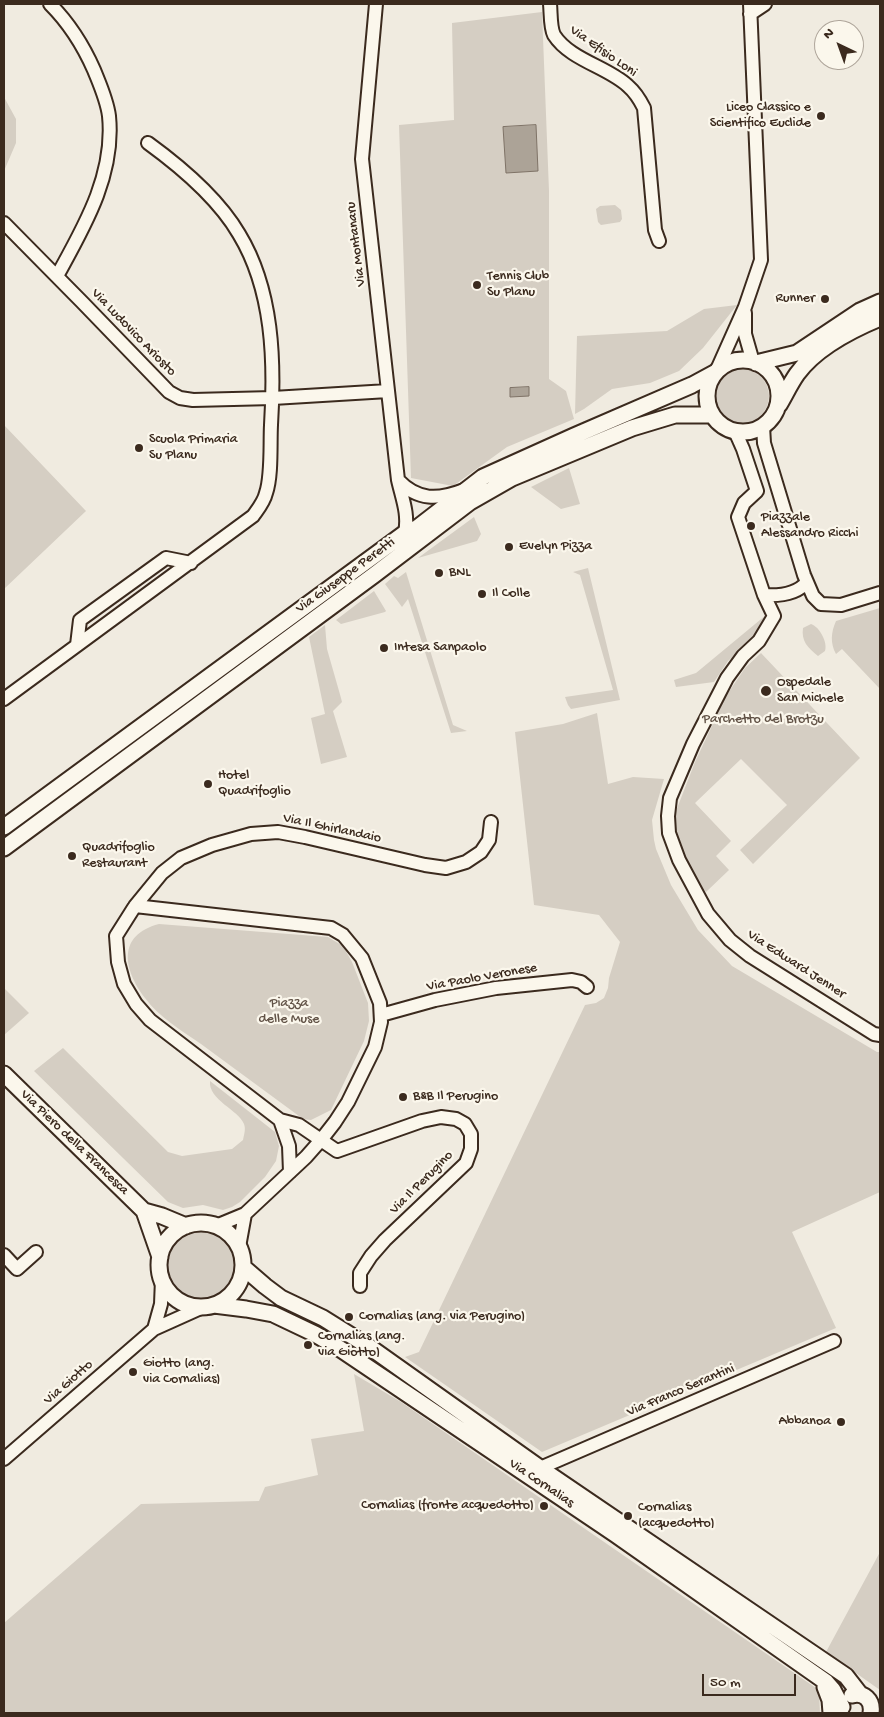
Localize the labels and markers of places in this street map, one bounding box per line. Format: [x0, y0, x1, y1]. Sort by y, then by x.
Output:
place label: Liceo Classico e Scientifico Euclide [710, 100, 811, 132]
marker: Liceo Classico e Scientifico Euclide [815, 110, 827, 122]
place label: Tennis Club Su Planu [487, 269, 549, 302]
marker: Tennis Club Su Planu [471, 279, 483, 291]
place label: Runner [776, 291, 815, 307]
marker: Runner [819, 293, 831, 305]
place label: Scuola Primaria Su Planu [149, 432, 237, 464]
marker: Scuola Primaria Su Planu [133, 442, 145, 454]
place label: Piazzale Alessandro Ricchi [761, 510, 858, 542]
marker: Piazzale Alessandro Ricchi [745, 520, 757, 532]
place label: Evelyn Pizza [519, 539, 592, 555]
marker: Evelyn Pizza [503, 541, 515, 553]
place label: BNL [449, 565, 470, 581]
marker: BNL [433, 567, 445, 579]
place label: Il Colle [492, 586, 530, 602]
marker: Il Colle [476, 588, 488, 600]
place label: Intesa Sanpaolo [394, 640, 486, 656]
marker: Intesa Sanpaolo [378, 642, 390, 654]
place label: Ospedale San Michele [777, 675, 844, 708]
marker: Ospedale San Michele [759, 684, 773, 698]
place label: Hotel Quadrifoglio [218, 768, 291, 800]
marker: Hotel Quadrifoglio [202, 778, 214, 790]
place label: Quadrifoglio Restaurant [82, 840, 155, 872]
marker: Quadrifoglio Restaurant [66, 850, 78, 862]
place label: B&B Il Perugino [413, 1089, 498, 1105]
marker: B&B Il Perugino [397, 1091, 409, 1103]
place label: Cornalias (ang. via Perugino) [359, 1309, 525, 1325]
marker: Cornalias (ang. via Perugino) [343, 1311, 355, 1323]
place label: Cornalias (ang. via Giotto) [318, 1329, 405, 1361]
marker: Cornalias (ang. via Giotto) [302, 1339, 314, 1351]
place label: Giotto (ang. via Cornalias) [143, 1356, 221, 1388]
marker: Giotto (ang. via Cornalias) [127, 1366, 139, 1378]
place label: Abbanoa [778, 1414, 831, 1430]
marker: Abbanoa [835, 1416, 847, 1428]
place label: Cornalias (fronte acquedotto) [361, 1498, 534, 1514]
marker: Cornalias (fronte acquedotto) [538, 1500, 550, 1512]
place label: Cornalias (acquedotto) [638, 1500, 715, 1532]
marker: Cornalias (acquedotto) [622, 1510, 634, 1522]

